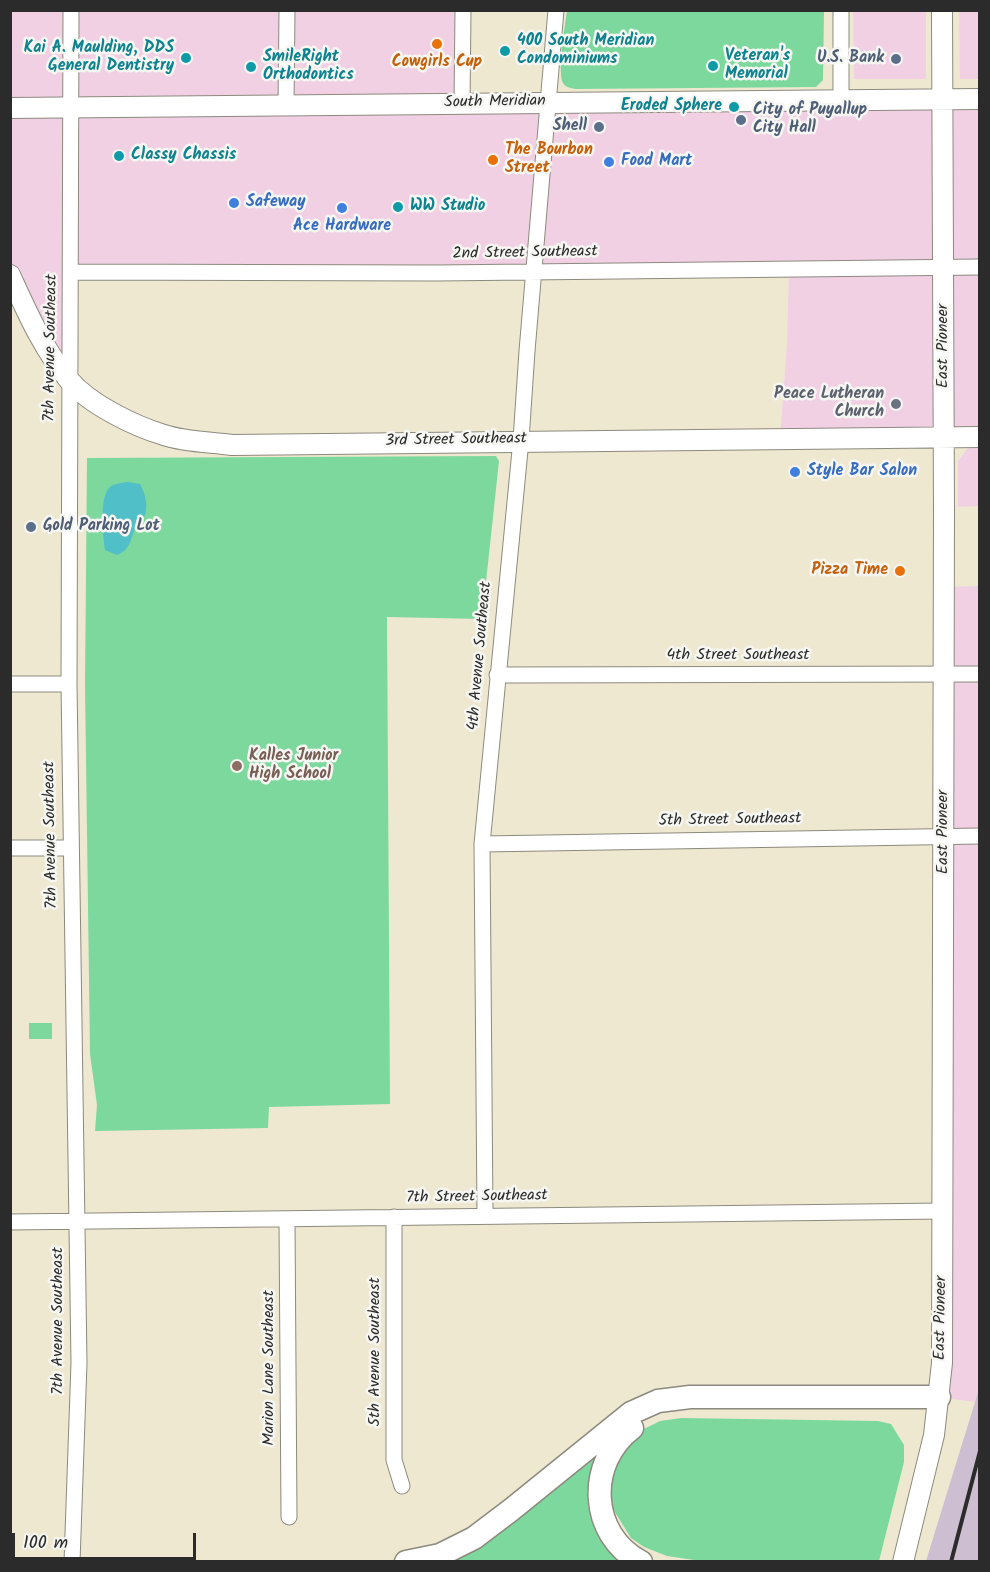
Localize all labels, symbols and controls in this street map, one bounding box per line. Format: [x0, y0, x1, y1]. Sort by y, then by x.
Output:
place label: 400 South Meridian Condominiums [517, 32, 654, 70]
marker: Cowgirls Cup [430, 37, 444, 51]
place label: Kai A. Maulding, DDS General Dentistry [24, 39, 174, 77]
marker: 400 South Meridian Condominiums [498, 44, 512, 58]
place label: Veteran's Memorial [725, 47, 790, 85]
place label: SmileRight Orthodontics [263, 48, 354, 86]
place label: U.S. Bank [817, 49, 884, 69]
marker: Kai A. Maulding, DDS General Dentistry [179, 51, 193, 65]
marker: U.S. Bank [889, 52, 903, 66]
place label: Cowgirls Cup [392, 53, 482, 73]
marker: Veteran's Memorial [706, 59, 720, 73]
marker: SmileRight Orthodontics [244, 60, 258, 74]
street label: South Meridian [444, 93, 546, 113]
place label: Eroded Sphere [621, 97, 722, 117]
marker: Eroded Sphere [727, 100, 741, 114]
place label: City of Puyallup City Hall [753, 101, 867, 139]
marker: City of Puyallup City Hall [734, 113, 748, 127]
place label: Shell [553, 117, 587, 137]
marker: Shell [592, 120, 606, 134]
place label: The Bourbon Street [505, 141, 593, 179]
place label: Classy Chassis [131, 146, 236, 166]
marker: Classy Chassis [112, 149, 126, 163]
place label: Food Mart [621, 152, 692, 172]
marker: The Bourbon Street [486, 153, 500, 167]
marker: Food Mart [602, 155, 616, 169]
place label: Safeway [246, 193, 306, 213]
marker: Safeway [227, 196, 241, 210]
place label: WW Studio [410, 197, 485, 217]
marker: WW Studio [391, 200, 405, 214]
marker: Ace Hardware [335, 201, 349, 215]
place label: Ace Hardware [293, 217, 391, 237]
street label: 2nd Street Southeast [452, 243, 598, 265]
street label: 7th Avenue Southeast [41, 274, 63, 422]
street label: East Pioneer [934, 304, 954, 388]
place label: Peace Lutheran Church [774, 385, 884, 423]
marker: Peace Lutheran Church [889, 397, 903, 411]
street label: 3rd Street Southeast [385, 430, 527, 452]
place label: Style Bar Salon [807, 462, 917, 482]
marker: Style Bar Salon [788, 465, 802, 479]
place label: Gold Parking Lot [43, 517, 160, 537]
marker: Gold Parking Lot [24, 520, 38, 534]
place label: Pizza Time [812, 561, 888, 581]
marker: Pizza Time [893, 564, 907, 578]
street label: 4th Avenue Southeast [465, 581, 497, 731]
street label: 4th Street Southeast [667, 646, 809, 666]
place label: Kalles Junior High School [249, 747, 338, 785]
marker: Kalles Junior High School [230, 759, 244, 773]
street label: 7th Avenue Southeast [41, 761, 63, 909]
street label: East Pioneer [934, 790, 954, 874]
street label: 5th Street Southeast [658, 810, 802, 832]
street label: 7th Street Southeast [406, 1187, 548, 1209]
street label: 7th Avenue Southeast [49, 1247, 69, 1395]
street label: East Pioneer [932, 1276, 952, 1360]
street label: 5th Avenue Southeast [366, 1277, 386, 1427]
street label: Marion Lane Southeast [260, 1290, 280, 1446]
scale bar [15, 1521, 200, 1559]
text: 100 m [23, 1529, 68, 1558]

